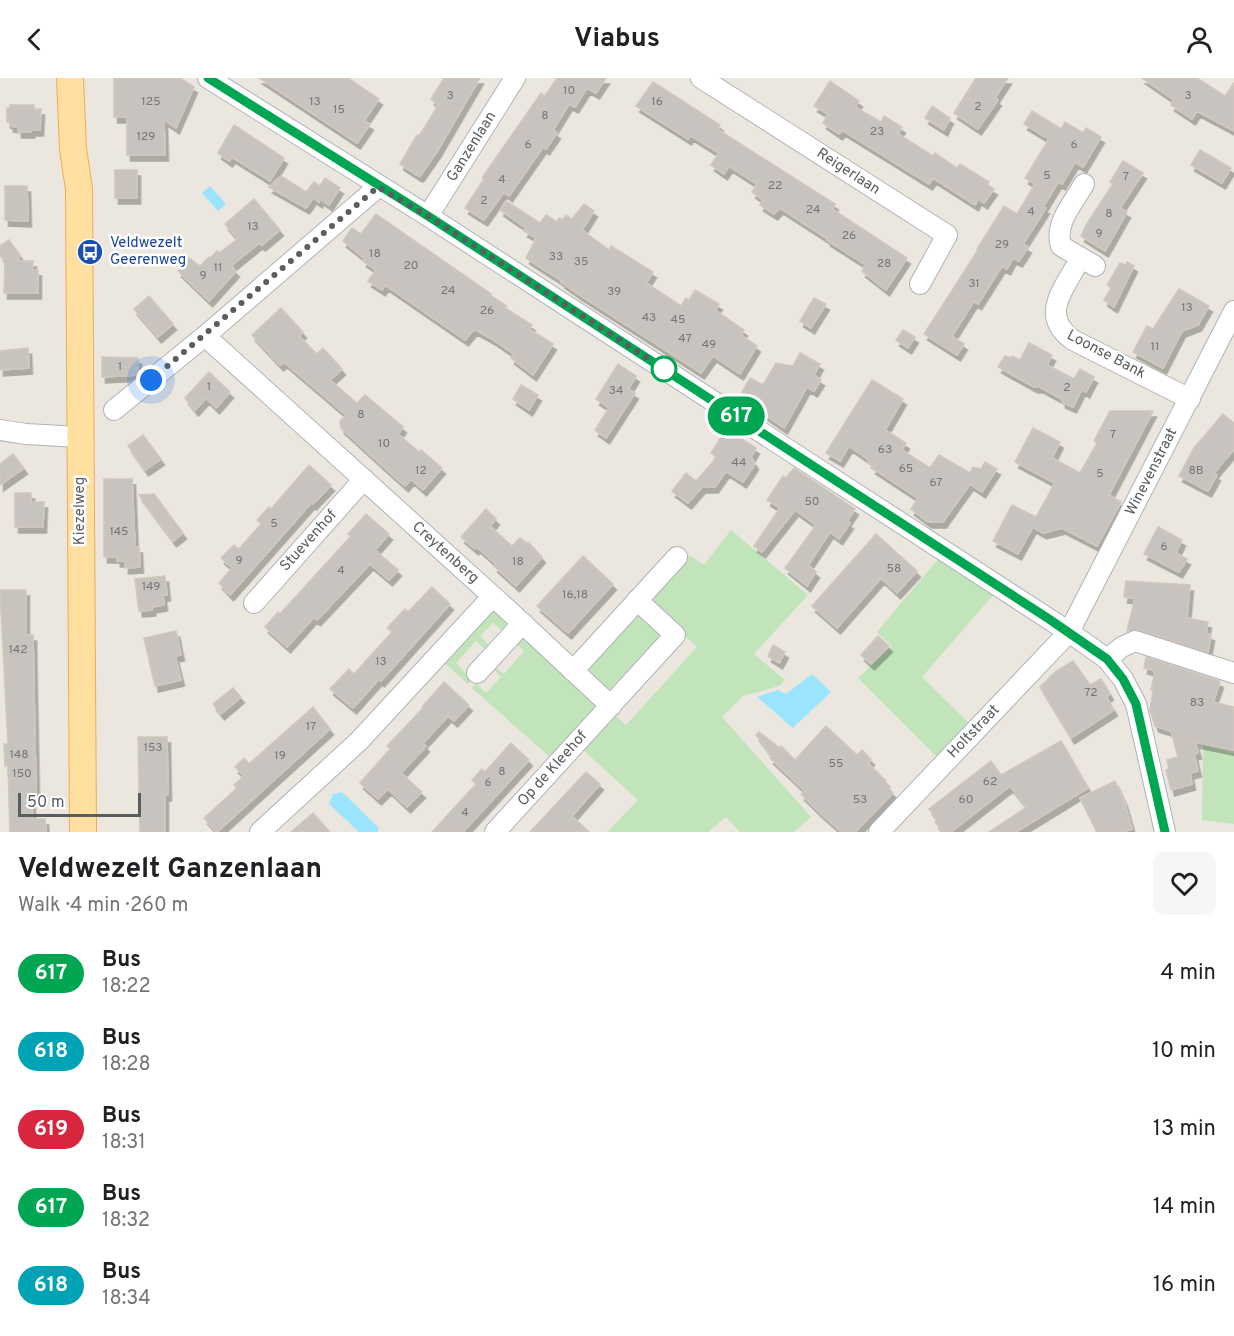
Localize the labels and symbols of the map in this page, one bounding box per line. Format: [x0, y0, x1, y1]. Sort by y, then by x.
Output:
house number: 10 [563, 83, 575, 99]
house number: 3 [446, 88, 454, 104]
house number: 3 [1184, 88, 1192, 104]
house number: 125 [141, 94, 161, 110]
house number: 13 [309, 94, 321, 110]
house number: 16 [651, 94, 663, 110]
house number: 2 [974, 99, 982, 115]
house number: 15 [333, 102, 345, 118]
street label: Ganzenlaan [443, 108, 501, 186]
house number: 8 [541, 108, 549, 124]
house number: 23 [870, 124, 884, 140]
house number: 129 [137, 129, 155, 145]
house number: 6 [524, 137, 532, 153]
house number: 6 [1070, 137, 1078, 153]
street label: Reigerlaan [813, 144, 883, 200]
house number: 5 [1043, 168, 1051, 184]
house number: 7 [1123, 169, 1129, 185]
house number: 4 [498, 172, 506, 188]
house number: 22 [768, 178, 782, 194]
house number: 2 [480, 193, 488, 209]
house number: 24 [806, 202, 820, 218]
house number: 4 [1027, 204, 1035, 220]
house number: 8 [1105, 206, 1113, 222]
house number: 13 [247, 219, 259, 235]
house number: 9 [1095, 226, 1103, 242]
house number: 26 [842, 228, 856, 244]
place label: Veldwezelt Geerenweg [110, 234, 186, 270]
bus stop icon: Veldwezelt Geerenweg [75, 237, 105, 267]
house number: 29 [995, 237, 1009, 253]
house number: 18 [369, 246, 381, 262]
house number: 33 [549, 249, 563, 265]
house number: 35 [574, 254, 588, 270]
house number: 28 [877, 256, 891, 272]
house number: 20 [403, 258, 419, 274]
house number: 11 [214, 260, 222, 276]
house number: 9 [199, 268, 207, 284]
house number: 31 [968, 276, 980, 292]
house number: 24 [441, 283, 455, 299]
house number: 39 [607, 284, 621, 300]
house number: 13 [1181, 300, 1193, 316]
house number: 26 [480, 303, 494, 319]
house number: 43 [642, 310, 656, 326]
house number: 45 [671, 312, 685, 328]
street label: Loonse Bank [1063, 326, 1149, 384]
house number: 47 [678, 331, 692, 347]
house number: 49 [702, 337, 716, 353]
house number: 11 [1151, 339, 1159, 355]
unlabelled marker [651, 356, 677, 382]
house number: 1 [118, 359, 122, 375]
your location [136, 365, 166, 395]
house number: 1 [207, 379, 211, 395]
house number: 2 [1063, 380, 1071, 396]
house number: 34 [609, 383, 623, 399]
line badge: 617 [702, 396, 771, 436]
house number: 8 [357, 407, 365, 423]
street label: Winevenstraat [1122, 425, 1182, 519]
house number: 7 [1110, 427, 1116, 443]
house number: 10 [378, 436, 390, 452]
house number: 63 [878, 442, 892, 458]
house number: 44 [732, 455, 746, 471]
house number: 65 [899, 461, 913, 477]
house number: 12 [415, 463, 427, 479]
house number: 8B [1188, 463, 1204, 479]
house number: 5 [1096, 466, 1104, 482]
house number: 67 [929, 475, 943, 491]
street label: Kiezelweg [71, 477, 90, 545]
house number: 50 [804, 494, 820, 510]
street label: Stuevenhof [276, 506, 342, 576]
house number: 5 [270, 516, 278, 532]
street label: Creytenberg [407, 518, 483, 588]
house number: 145 [109, 524, 129, 540]
house number: 6 [1160, 539, 1168, 555]
house number: 9 [235, 553, 243, 569]
house number: 18 [512, 554, 524, 570]
house number: 58 [887, 561, 901, 577]
house number: 4 [337, 563, 345, 579]
house number: 149 [142, 579, 160, 595]
house number: 16,18 [562, 587, 588, 603]
house number: 142 [8, 642, 28, 658]
house number: 13 [375, 654, 387, 670]
house number: 72 [1084, 685, 1098, 701]
house number: 83 [1190, 695, 1204, 711]
street label: Holtstraat [944, 701, 1004, 763]
house number: 17 [306, 719, 316, 735]
street label: Op de Kleehof [514, 727, 592, 811]
house number: 153 [143, 740, 163, 756]
house number: 148 [9, 747, 29, 763]
house number: 19 [274, 748, 286, 764]
house number: 55 [829, 756, 843, 772]
house number: 8 [498, 764, 506, 780]
house number: 150 [12, 766, 32, 782]
house number: 62 [983, 774, 997, 790]
house number: 6 [484, 775, 492, 791]
scale bar [18, 790, 141, 818]
house number: 53 [853, 792, 867, 808]
house number: 60 [959, 792, 973, 808]
house number: 4 [461, 805, 469, 821]

